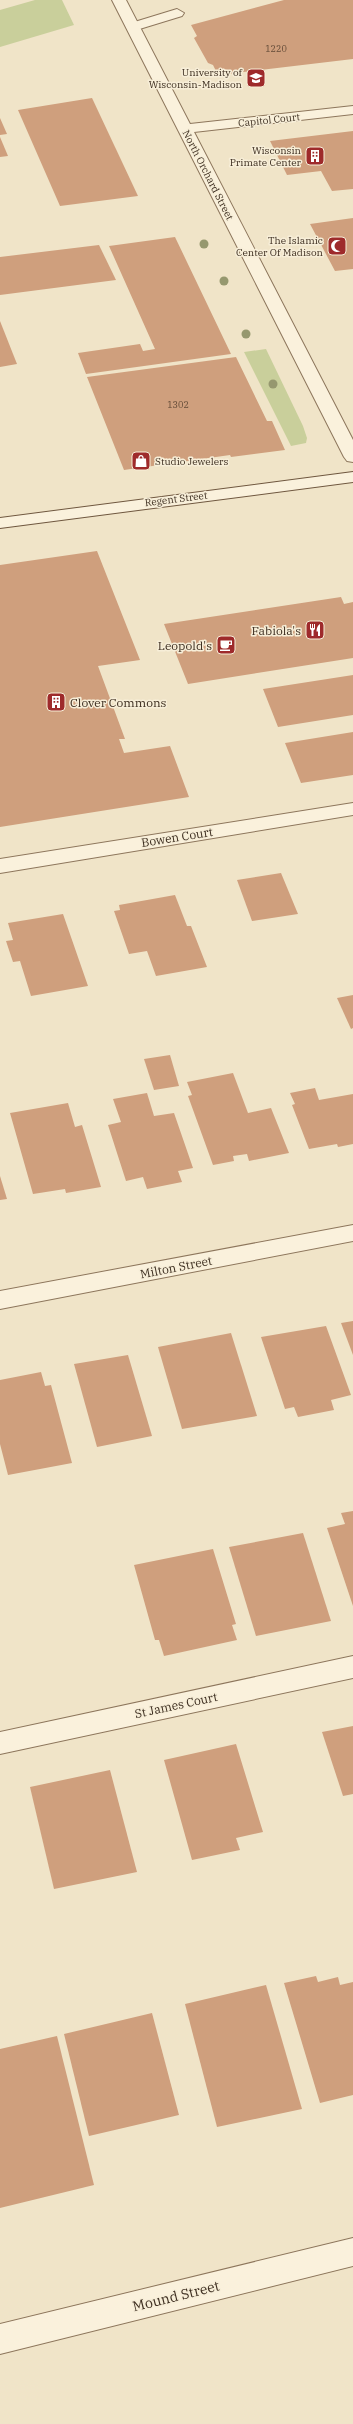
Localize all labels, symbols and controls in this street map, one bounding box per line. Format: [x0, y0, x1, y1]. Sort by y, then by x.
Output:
house number: 1220 [265, 43, 287, 54]
place label: University of Wisconsin-Madison [149, 66, 243, 91]
school or university icon: University of Wisconsin-Madison [245, 67, 267, 89]
street label: Capitol Court [238, 110, 301, 130]
street label: North Orchard Street [180, 128, 237, 223]
place label: Wisconsin Primate Center [230, 144, 302, 169]
building icon: Wisconsin Primate Center [304, 145, 326, 167]
place label: The Islamic Center Of Madison [236, 234, 324, 259]
mosque icon: The Islamic Center Of Madison [326, 235, 348, 257]
house number: 1302 [167, 399, 189, 410]
shop icon: Studio Jewelers [130, 450, 152, 472]
place label: Studio Jewelers [155, 455, 228, 468]
street label: Regent Street [144, 489, 209, 509]
restaurant icon: Fabiola's [304, 619, 326, 641]
place label: Fabiola's [252, 623, 301, 638]
cafe icon: Leopold's [215, 634, 237, 656]
place label: Leopold's [158, 638, 212, 653]
building icon: Clover Commons [45, 691, 67, 713]
place label: Clover Commons [70, 695, 167, 710]
street label: Bowen Court [140, 824, 214, 850]
street label: Milton Street [139, 1253, 213, 1281]
street label: St James Court [133, 1689, 219, 1721]
street label: Mound Street [131, 2277, 221, 2315]

